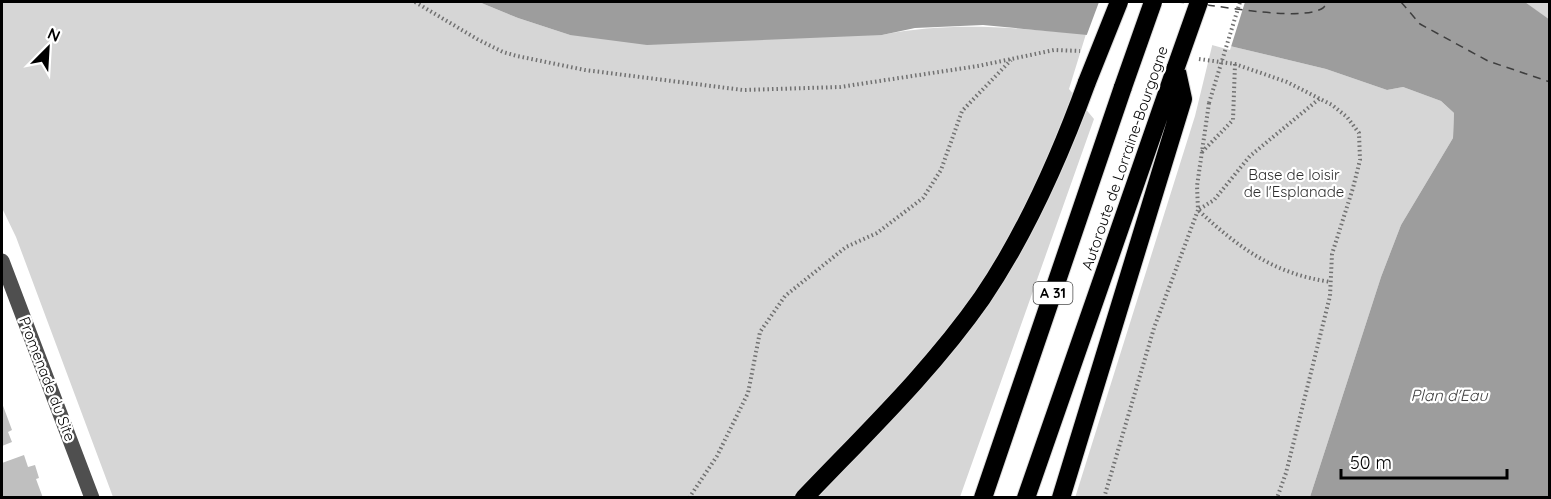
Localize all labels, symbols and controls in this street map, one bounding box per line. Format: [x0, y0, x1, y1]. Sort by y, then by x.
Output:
north arrow [18, 18, 78, 78]
text: N [45, 23, 64, 46]
street label: Autoroute de Lorraine-Bourgogne [1077, 43, 1172, 272]
park label: Base de loisir de l'Esplanade [1244, 165, 1344, 201]
road number: A 31 [1034, 282, 1072, 304]
street label: Promenade du Site [15, 314, 80, 444]
water label: Plan d'Eau [1410, 385, 1488, 405]
scale bar [1341, 442, 1508, 480]
text: 50 m [1350, 451, 1392, 474]

